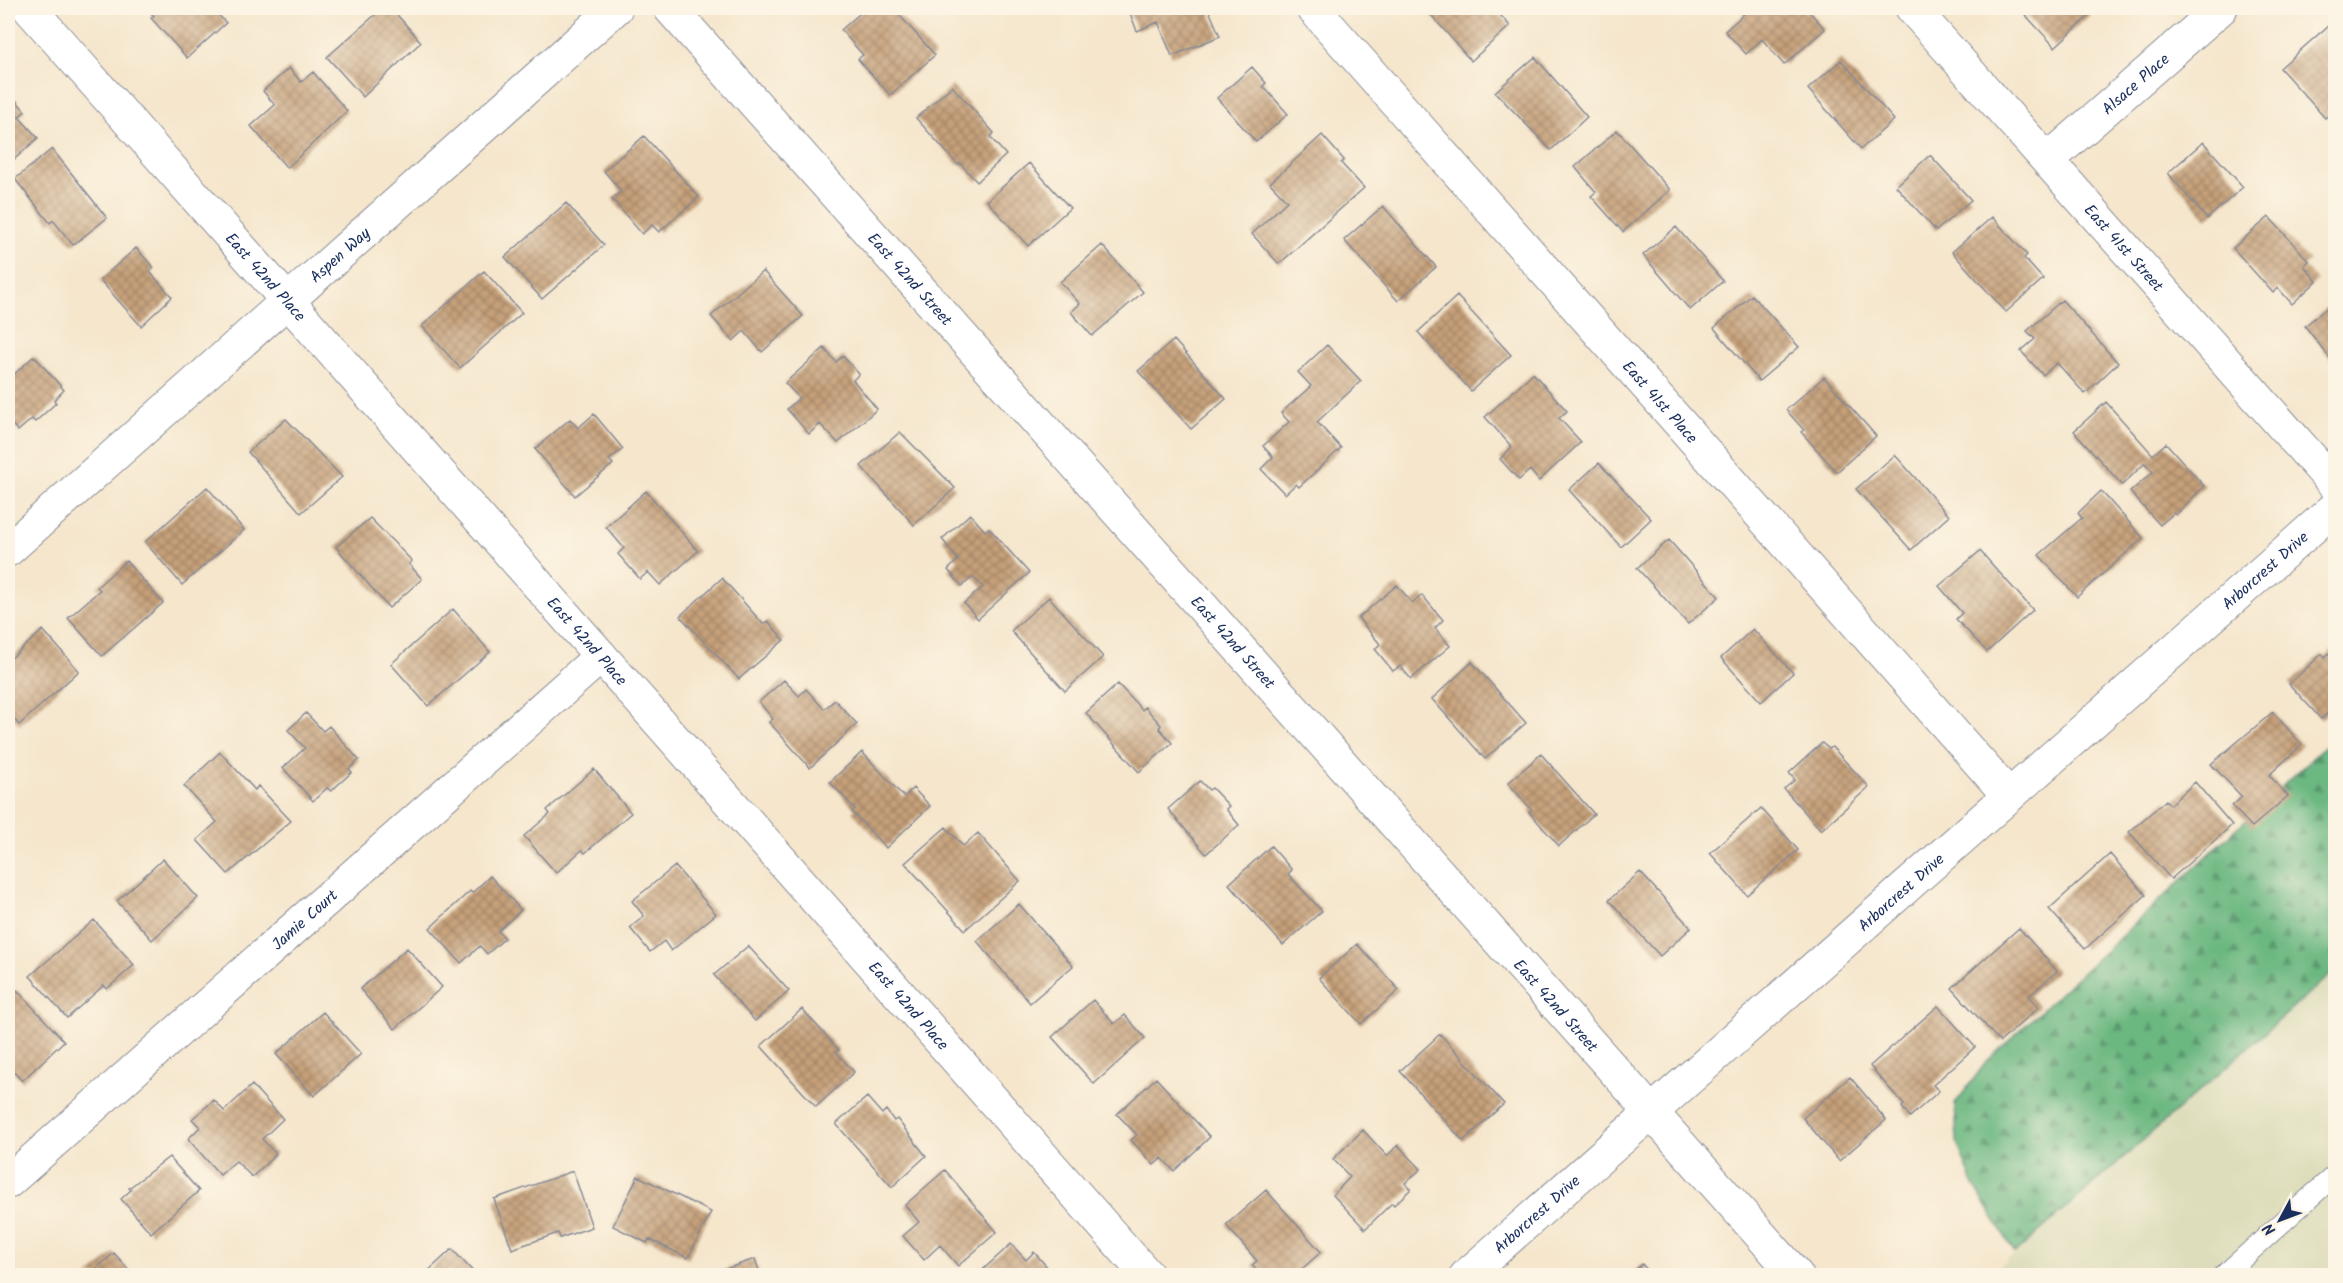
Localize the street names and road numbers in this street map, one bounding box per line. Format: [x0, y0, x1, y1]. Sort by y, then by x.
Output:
street label: Alsace Place [2097, 48, 2176, 121]
street label: East 41st Street [2077, 199, 2170, 299]
street label: Aspen Way [305, 221, 377, 290]
street label: East 42nd Place [218, 227, 311, 328]
street label: East 42nd Street [861, 227, 958, 333]
street label: East 41st Place [1616, 355, 1703, 450]
street label: Arborcrest Drive [2217, 526, 2315, 616]
street label: East 42nd Street [1184, 590, 1281, 696]
street label: East 42nd Place [540, 592, 633, 692]
street label: Arborcrest Drive [1853, 848, 1950, 938]
street label: Jamie Court [267, 884, 345, 957]
street label: East 42nd Street [1507, 954, 1604, 1059]
street label: East 42nd Place [862, 956, 954, 1056]
street label: Arborcrest Drive [1489, 1170, 1586, 1260]

